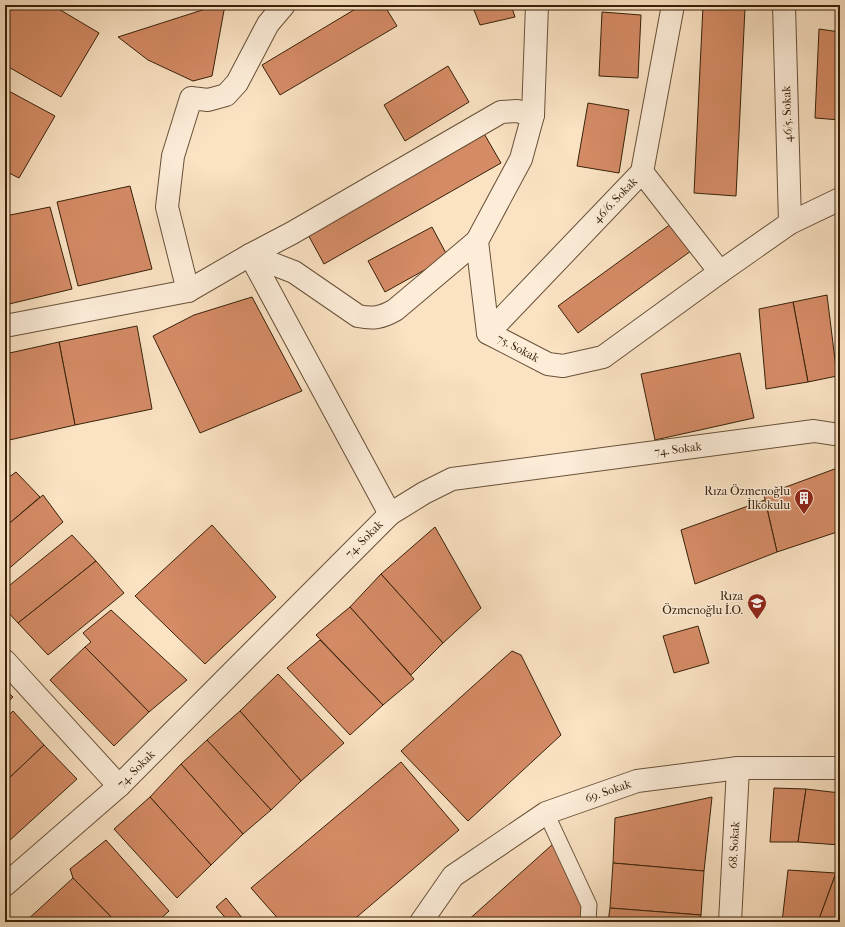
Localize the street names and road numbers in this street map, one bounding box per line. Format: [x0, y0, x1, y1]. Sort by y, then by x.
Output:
street label: 46/5. Sokak [779, 85, 795, 143]
street label: 46/6. Sokak [590, 174, 641, 226]
street label: 75. Sokak [494, 331, 542, 365]
street label: 74. Sokak [653, 439, 703, 459]
street label: 74. Sokak [342, 517, 386, 561]
street label: 74. Sokak [114, 747, 158, 791]
street label: 69. Sokak [583, 776, 634, 805]
street label: 68. Sokak [726, 820, 742, 869]

